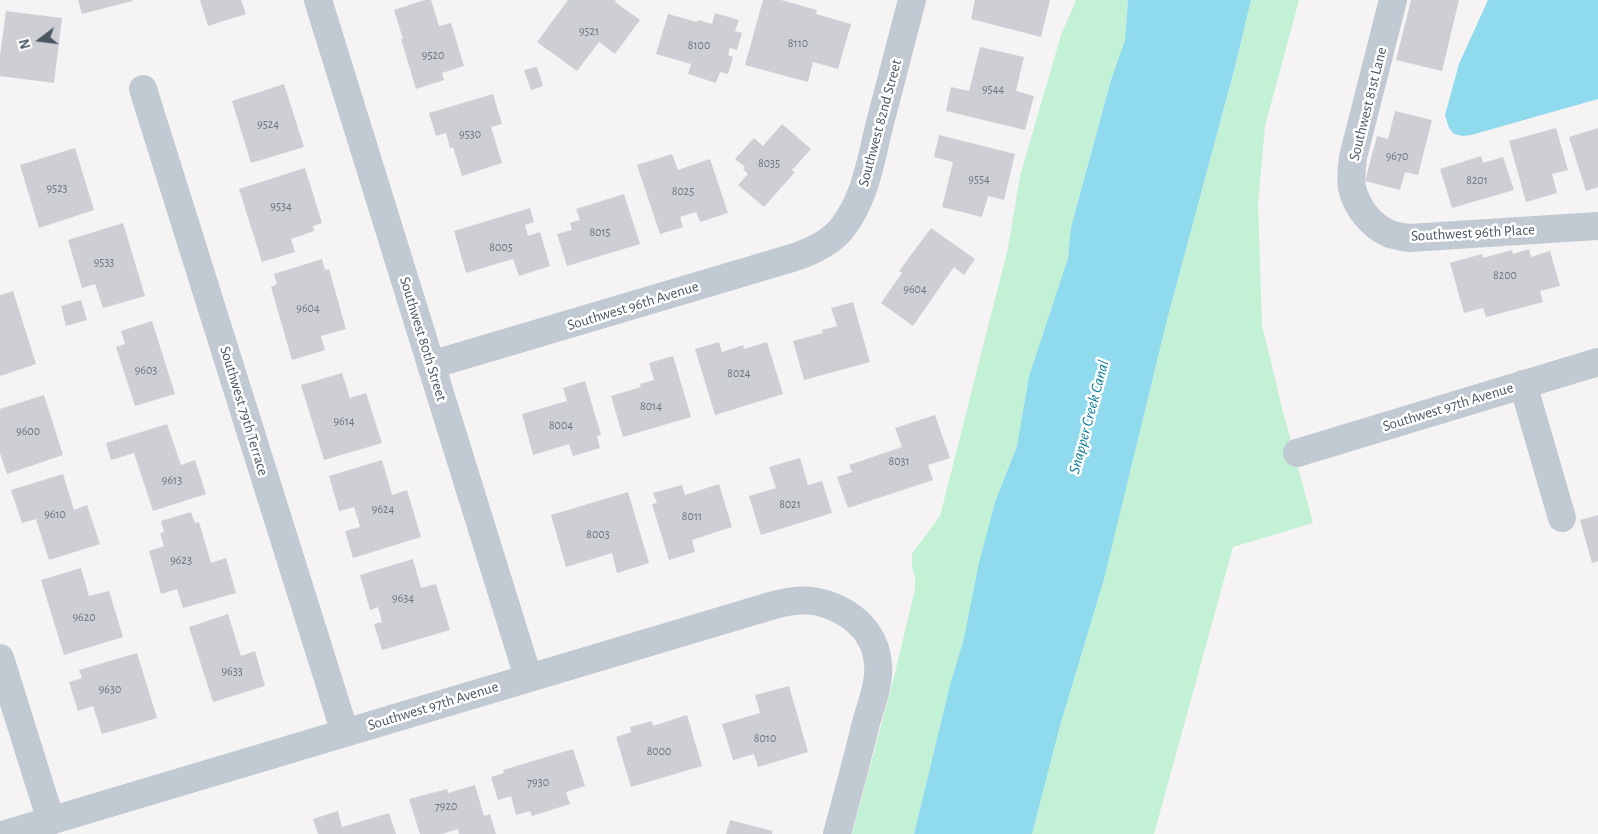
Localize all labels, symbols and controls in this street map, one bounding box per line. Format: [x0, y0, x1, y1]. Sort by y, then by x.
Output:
north arrow [15, 15, 65, 65]
house number: 9521 [579, 24, 599, 38]
house number: 8110 [788, 36, 808, 50]
text: N [17, 37, 34, 50]
house number: 8100 [688, 38, 710, 52]
street label: Southwest 81st Lane [1345, 45, 1391, 163]
house number: 9520 [422, 48, 444, 62]
street label: Southwest 82nd Street [854, 57, 906, 189]
house number: 9544 [982, 82, 1004, 96]
house number: 9524 [257, 117, 279, 131]
house number: 9530 [459, 127, 481, 141]
house number: 9670 [1386, 149, 1408, 163]
house number: 8035 [758, 156, 780, 170]
house number: 9554 [968, 172, 990, 186]
house number: 8201 [1466, 173, 1488, 187]
house number: 9523 [46, 181, 68, 195]
house number: 8025 [672, 184, 694, 198]
house number: 9534 [270, 199, 292, 213]
street label: Southwest 96th Place [1411, 221, 1535, 245]
house number: 8015 [589, 225, 611, 239]
house number: 8005 [489, 240, 513, 254]
house number: 9533 [94, 255, 114, 269]
house number: 8200 [1493, 268, 1517, 282]
street label: Southwest 80th Street [396, 275, 450, 403]
street label: Southwest 96th Avenue [565, 277, 701, 335]
house number: 9604 [903, 282, 927, 296]
house number: 9604 [296, 301, 320, 315]
street label: Southwest 79th Terrace [216, 344, 272, 478]
water label: Snapper Creek Canal [1065, 358, 1113, 476]
house number: 9603 [135, 363, 157, 377]
house number: 8024 [727, 366, 751, 380]
street label: Southwest 97th Avenue [1380, 379, 1516, 435]
house number: 8014 [640, 399, 662, 413]
house number: 9614 [333, 414, 355, 428]
house number: 8004 [549, 418, 573, 432]
house number: 9600 [16, 424, 40, 438]
house number: 8031 [888, 454, 910, 468]
house number: 9613 [162, 473, 182, 487]
house number: 8021 [779, 497, 801, 511]
house number: 9624 [372, 502, 394, 516]
house number: 9610 [44, 507, 66, 521]
house number: 8011 [682, 509, 702, 523]
house number: 8003 [586, 527, 610, 541]
house number: 9623 [170, 553, 192, 567]
house number: 9634 [392, 591, 414, 605]
house number: 9620 [72, 610, 96, 624]
house number: 9633 [221, 664, 243, 678]
street label: Southwest 97th Avenue [365, 678, 501, 734]
house number: 9630 [99, 682, 121, 696]
house number: 8010 [754, 731, 776, 745]
house number: 8000 [647, 744, 671, 758]
house number: 7930 [527, 775, 549, 789]
house number: 7920 [435, 799, 457, 813]

